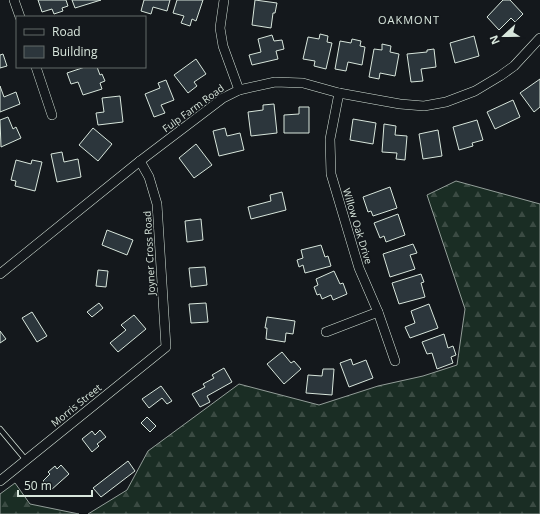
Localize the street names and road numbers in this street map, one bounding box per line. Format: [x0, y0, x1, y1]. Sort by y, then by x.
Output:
street label: Fulp Farm Road [159, 81, 227, 135]
street label: Willow Oak Drive [340, 186, 376, 266]
street label: Joyner Cross Road [140, 210, 158, 297]
street label: Morris Street [48, 380, 104, 430]

